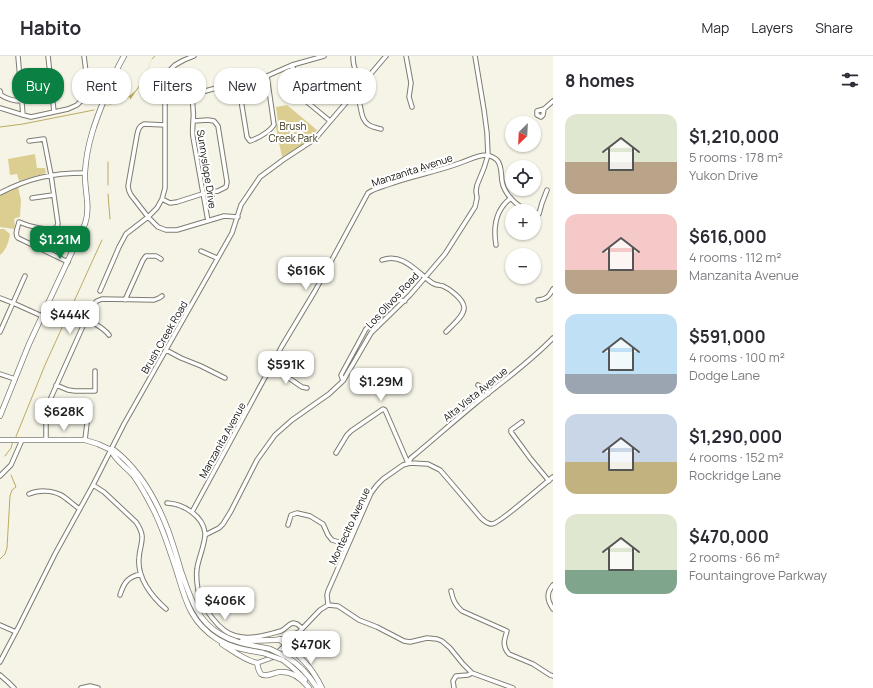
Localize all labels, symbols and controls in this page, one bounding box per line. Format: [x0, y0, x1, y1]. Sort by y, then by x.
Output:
text: Habito [20, 15, 81, 41]
text: Map [701, 18, 729, 37]
text: Layers [751, 18, 793, 37]
text: Share [815, 18, 853, 37]
chip: Buy [12, 68, 64, 104]
chip: Rent [72, 68, 131, 104]
chip: Filters [139, 68, 206, 104]
chip: New [214, 68, 270, 104]
chip: Apartment [278, 68, 376, 104]
text: 8 homes [565, 69, 635, 92]
icon: filters [839, 69, 861, 91]
north arrow [505, 116, 541, 152]
map controls [505, 116, 541, 284]
park label: Brush Creek Park [268, 119, 319, 145]
text: $1,210,000 [689, 125, 779, 148]
street label: Sunnyslope Drive [194, 129, 220, 210]
icon: home [597, 130, 645, 178]
text: 5 rooms · 178 m² [689, 148, 783, 166]
street label: Manzanita Avenue [370, 150, 454, 190]
button: locate [505, 160, 541, 196]
text: Yukon Drive [689, 166, 758, 184]
button: + [505, 204, 541, 240]
text: $616,000 [689, 225, 767, 248]
pin: $1.21M [27, 226, 93, 260]
text: $1.21M [39, 230, 81, 248]
icon: home [597, 230, 645, 278]
button: − [505, 248, 541, 284]
text: 4 rooms · 112 m² [689, 248, 782, 266]
pin: $616K [278, 257, 334, 291]
text: $616K [287, 261, 325, 279]
text: Manzanita Avenue [689, 266, 799, 284]
street label: Los Olivos Road [362, 269, 422, 331]
street label: Brush Creek Road [137, 298, 191, 376]
pin: $444K [42, 301, 98, 335]
text: $444K [50, 305, 90, 323]
text: $591,000 [689, 325, 766, 348]
icon: home [597, 330, 645, 378]
text: 4 rooms · 100 m² [689, 348, 785, 366]
pin: $591K [258, 351, 314, 385]
text: $591K [267, 355, 305, 373]
street label: Alta Vista Avenue [440, 363, 510, 424]
text: Dodge Lane [689, 366, 760, 384]
pin: $1.29M [348, 368, 414, 402]
text: $1.29M [359, 372, 403, 390]
pin: $628K [36, 398, 92, 432]
street label: Manzanita Avenue [195, 400, 249, 480]
text: $628K [44, 402, 84, 420]
text: $1,290,000 [689, 425, 782, 448]
icon: home [597, 430, 645, 478]
text: 4 rooms · 152 m² [689, 448, 784, 466]
text: Rockridge Lane [689, 466, 781, 484]
street label: Montecito Avenue [325, 485, 373, 567]
text: $470,000 [689, 525, 769, 548]
icon: home [597, 530, 645, 578]
text: 2 rooms · 66 m² [689, 548, 780, 566]
text: Fountaingrove Parkway [689, 566, 827, 584]
pin: $406K [197, 587, 253, 621]
text: $406K [204, 591, 246, 609]
pin: $470K [283, 631, 339, 665]
text: $470K [291, 635, 331, 653]

